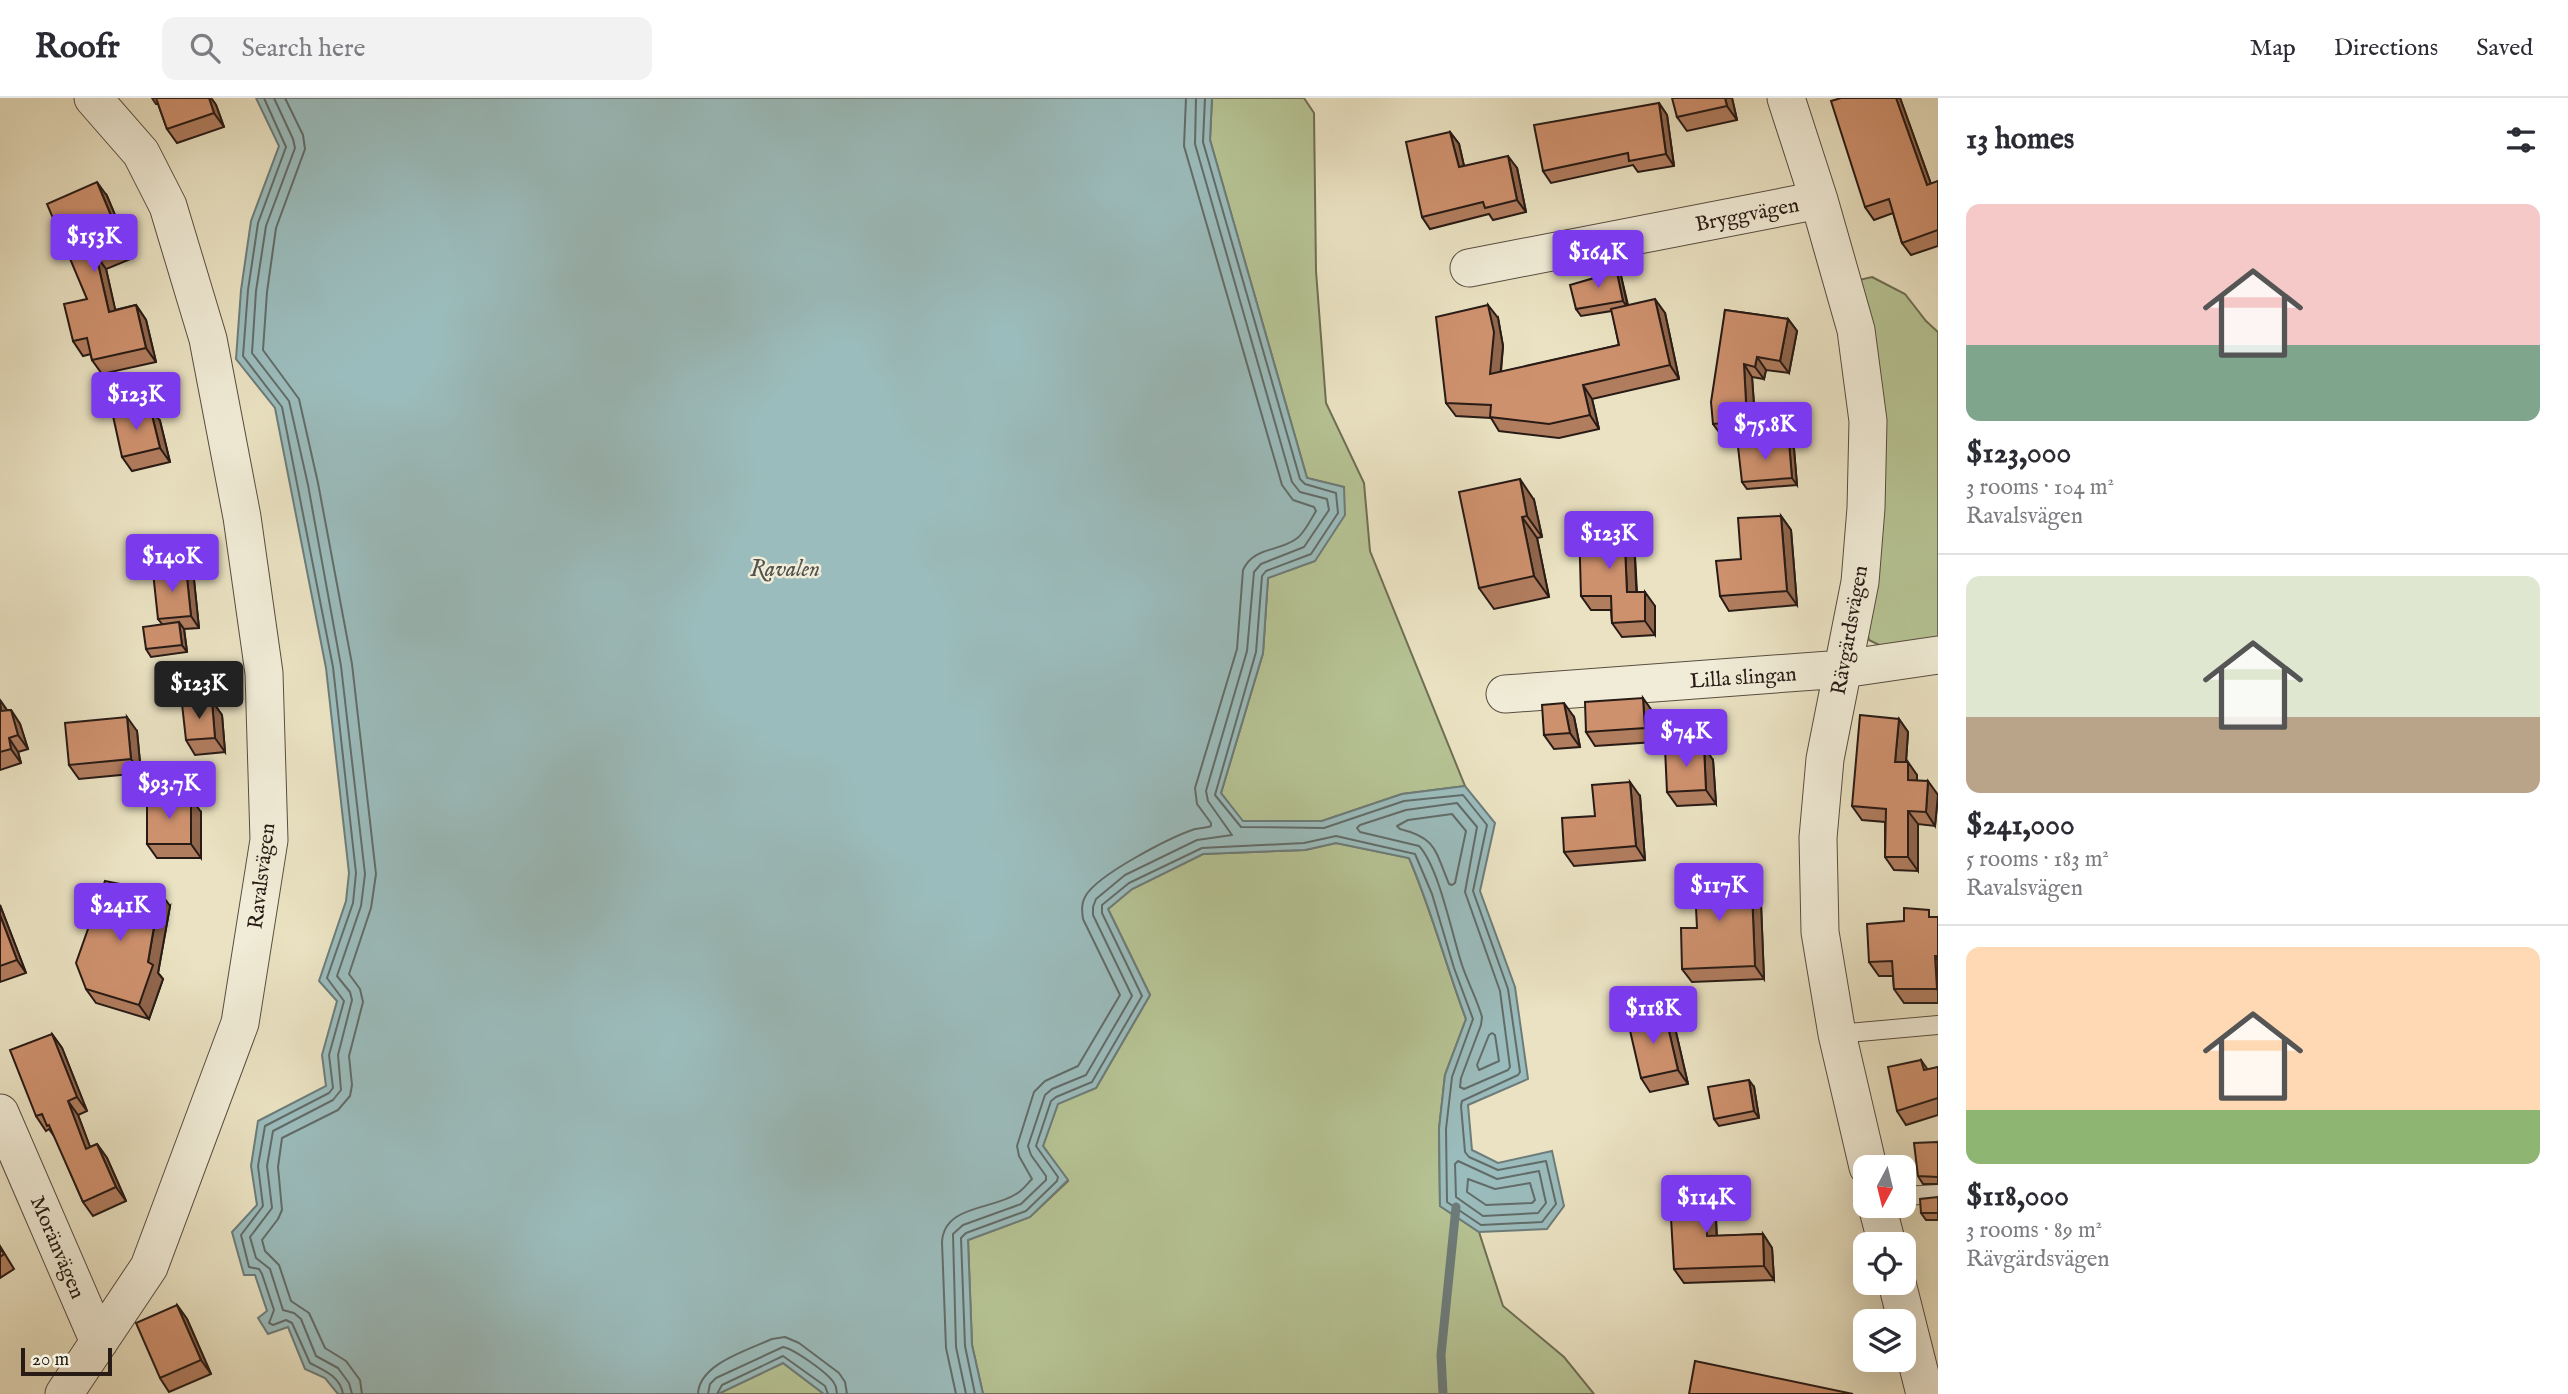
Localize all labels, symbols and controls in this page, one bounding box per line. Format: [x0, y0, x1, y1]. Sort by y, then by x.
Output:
search box [162, 17, 652, 80]
text: Roofr [35, 27, 120, 69]
icon: search [186, 29, 224, 67]
text: Search here [242, 32, 365, 65]
text: Map [2250, 33, 2296, 64]
text: Directions [2334, 33, 2438, 64]
text: Saved [2476, 33, 2533, 64]
text: 13 homes [1966, 121, 2074, 159]
icon: filters [2502, 121, 2540, 159]
street label: Bryggvägen [1693, 192, 1802, 239]
pin: $153K [45, 214, 143, 274]
text: $153K [67, 222, 121, 251]
pin: $164K [1549, 230, 1647, 290]
text: $164K [1569, 238, 1627, 267]
icon: home [2190, 250, 2316, 376]
pin: $123K [87, 372, 185, 432]
text: $123K [107, 380, 165, 409]
pin: $75.8K [1708, 402, 1822, 462]
text: $75.8K [1734, 410, 1796, 439]
text: $123,000 [1966, 435, 2071, 473]
text: 3 rooms · 104 m² [1966, 473, 2114, 502]
text: Ravalsvägen [1966, 502, 2083, 531]
pin: $123K [1560, 512, 1658, 571]
text: $123K [1580, 519, 1638, 548]
pin: $140K [123, 534, 221, 594]
text: $140K [142, 542, 202, 571]
water label: Ravalen [750, 555, 820, 584]
street label: Rävgärdsvägen [1826, 563, 1875, 697]
icon: home [2190, 622, 2316, 748]
street label: Lilla slingan [1689, 661, 1798, 696]
pin: $123K [150, 662, 248, 721]
text: $123K [170, 669, 228, 698]
pin: $74K [1645, 710, 1727, 769]
text: $74K [1660, 717, 1712, 746]
pin: $93.7K [112, 762, 226, 821]
text: $93.7K [138, 769, 200, 798]
text: $241,000 [1966, 807, 2075, 845]
street label: Ravalsvägen [243, 822, 282, 931]
text: 5 rooms · 183 m² [1966, 845, 2109, 874]
pin: $117K [1670, 864, 1768, 923]
text: $117K [1690, 871, 1748, 900]
text: Ravalsvägen [1966, 874, 2083, 903]
pin: $241K [71, 884, 169, 943]
text: $241K [90, 891, 150, 920]
pin: $118K [1604, 986, 1702, 1046]
icon: home [2190, 993, 2316, 1119]
text: $118K [1625, 994, 1681, 1023]
north arrow [1853, 1155, 1916, 1218]
map controls [1853, 1155, 1916, 1372]
pin: $114K [1657, 1176, 1755, 1235]
text: $118,000 [1966, 1178, 2069, 1216]
text: $114K [1677, 1183, 1735, 1212]
street label: Moränvägen [23, 1192, 90, 1303]
text: 3 rooms · 89 m² [1966, 1216, 2102, 1245]
button: locate [1853, 1232, 1916, 1295]
text: Rävgärdsvägen [1966, 1245, 2110, 1274]
button: layers [1853, 1309, 1916, 1372]
scale bar [21, 1345, 112, 1377]
text: 20 m [32, 1348, 69, 1372]

